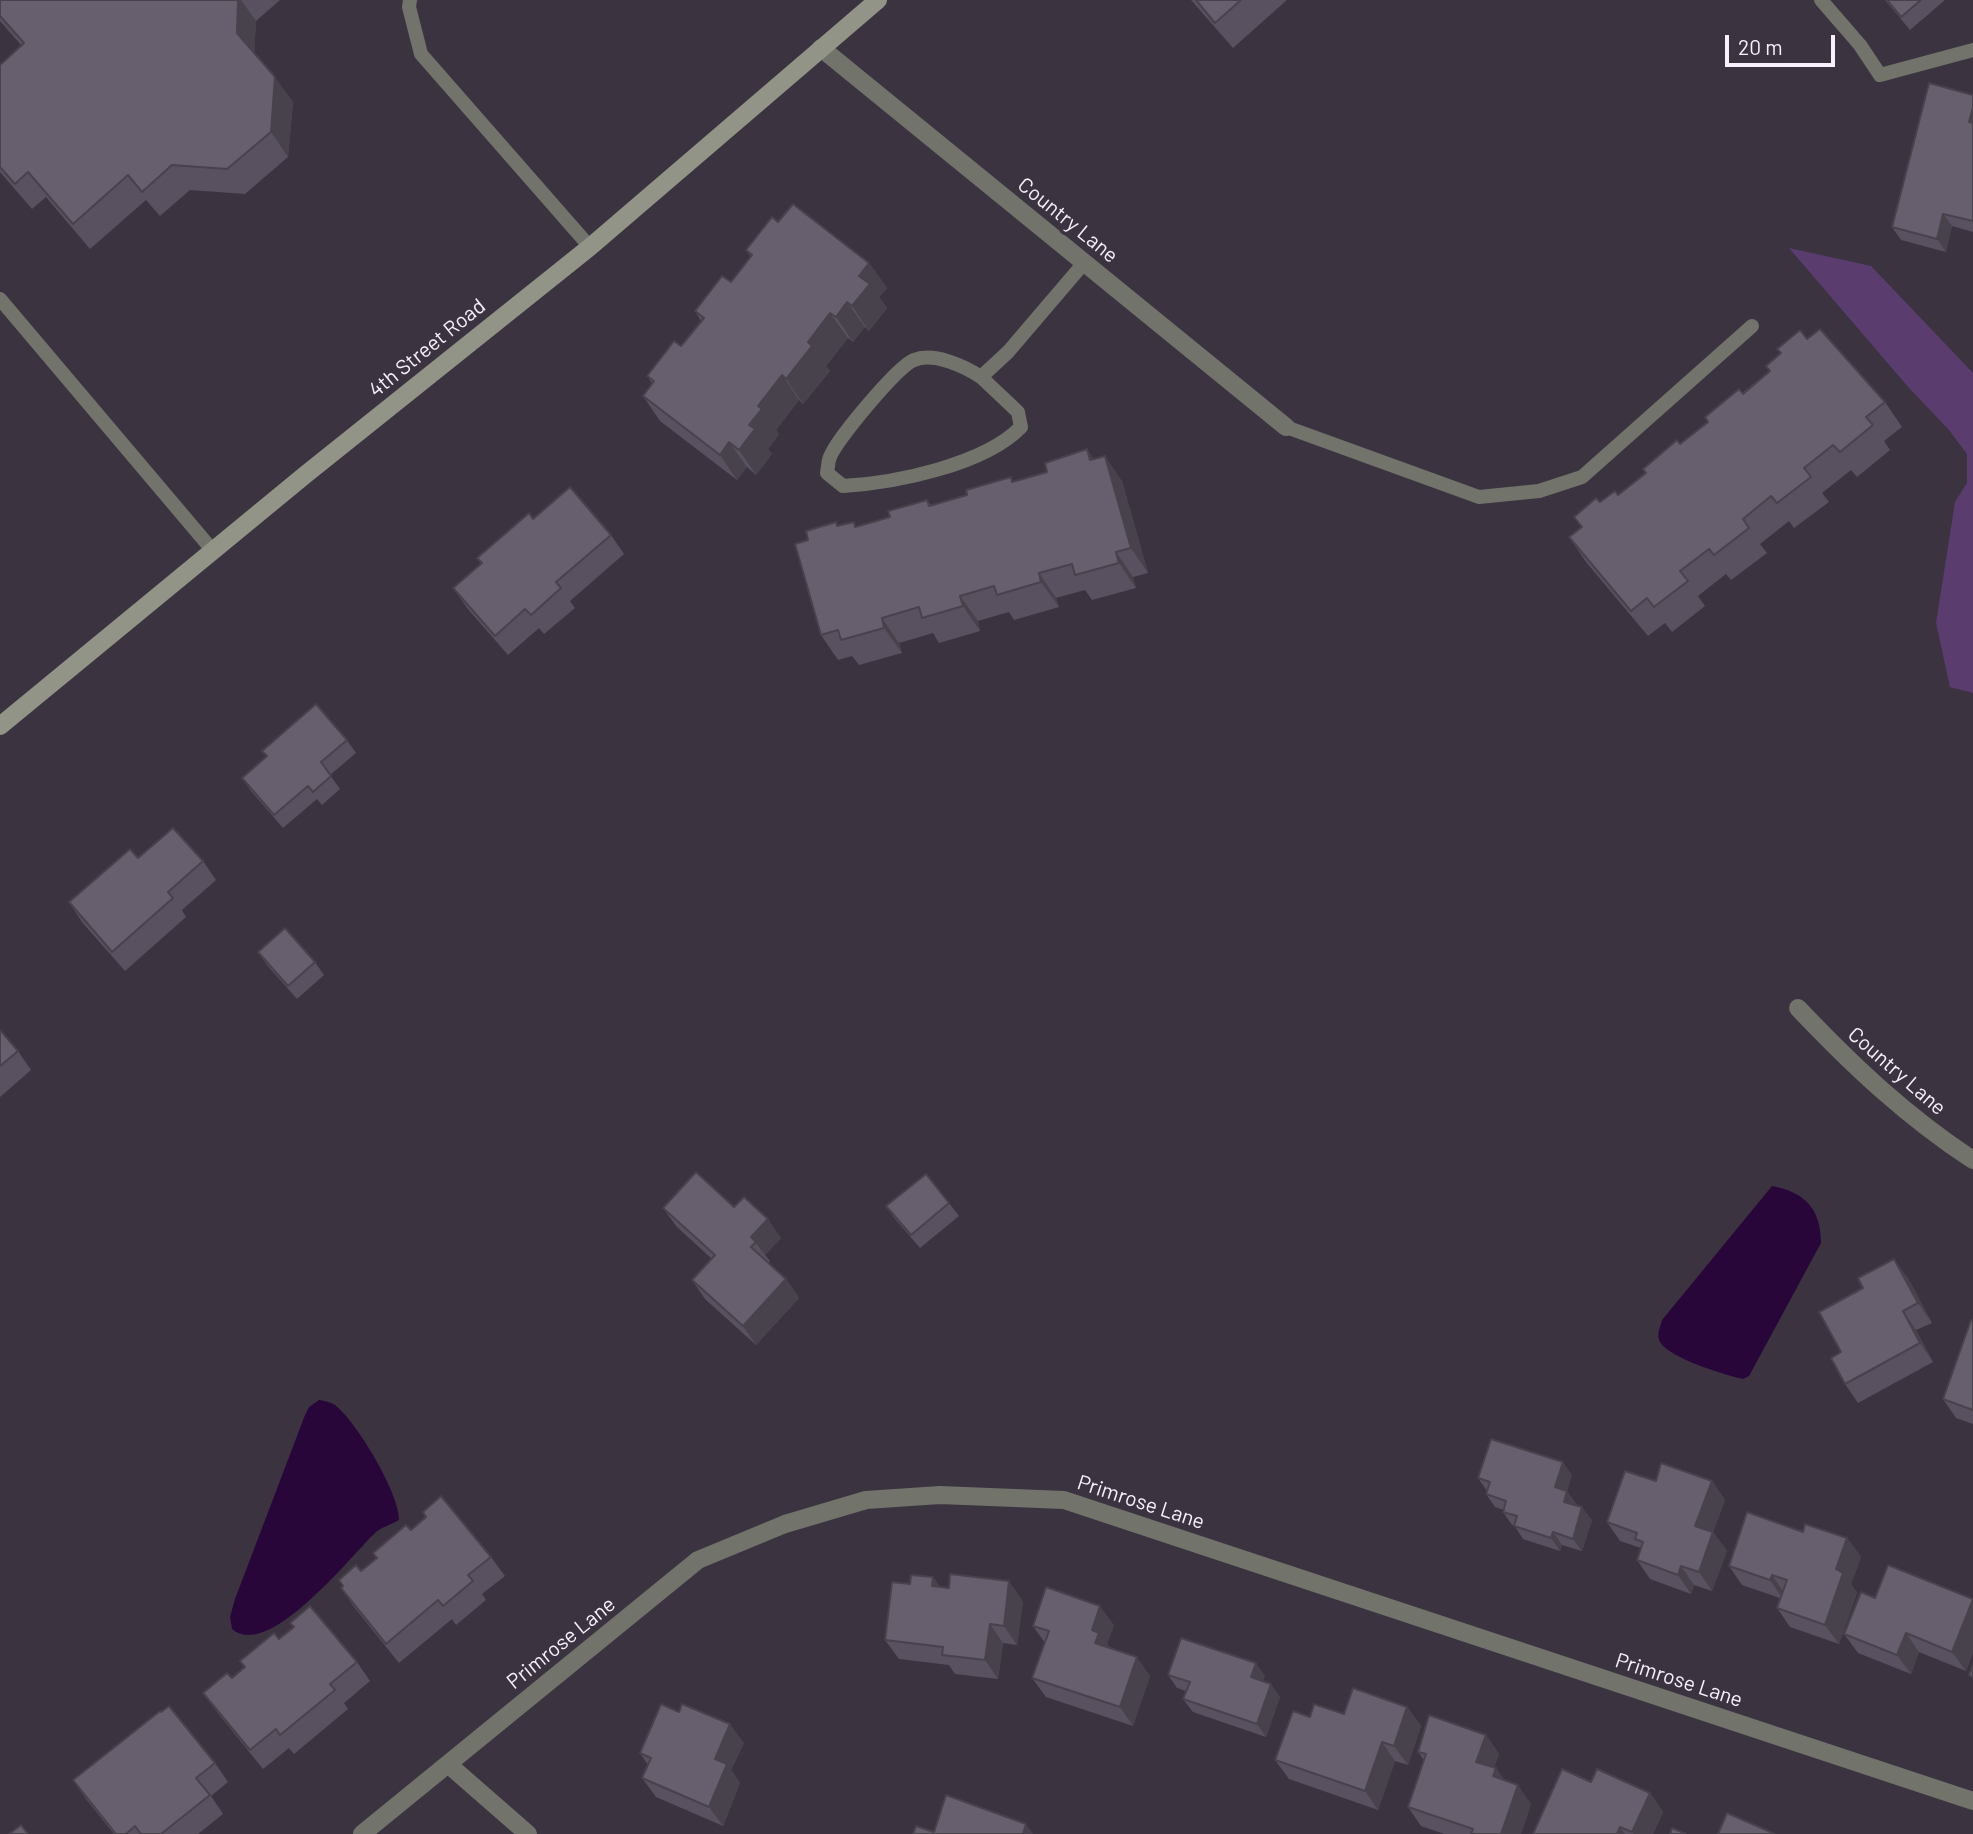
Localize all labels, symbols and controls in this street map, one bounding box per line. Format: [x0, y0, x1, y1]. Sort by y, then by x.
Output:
scale bar [1728, 21, 1838, 65]
text: 20 m [1738, 34, 1783, 59]
street label: Country Lane [1013, 172, 1123, 268]
street label: 4th Street Road [364, 293, 490, 403]
street label: Country Lane [1843, 1022, 1951, 1120]
street label: Primrose Lane [1074, 1470, 1208, 1534]
street label: Primrose Lane [502, 1592, 620, 1694]
street label: Primrose Lane [1612, 1648, 1746, 1712]

